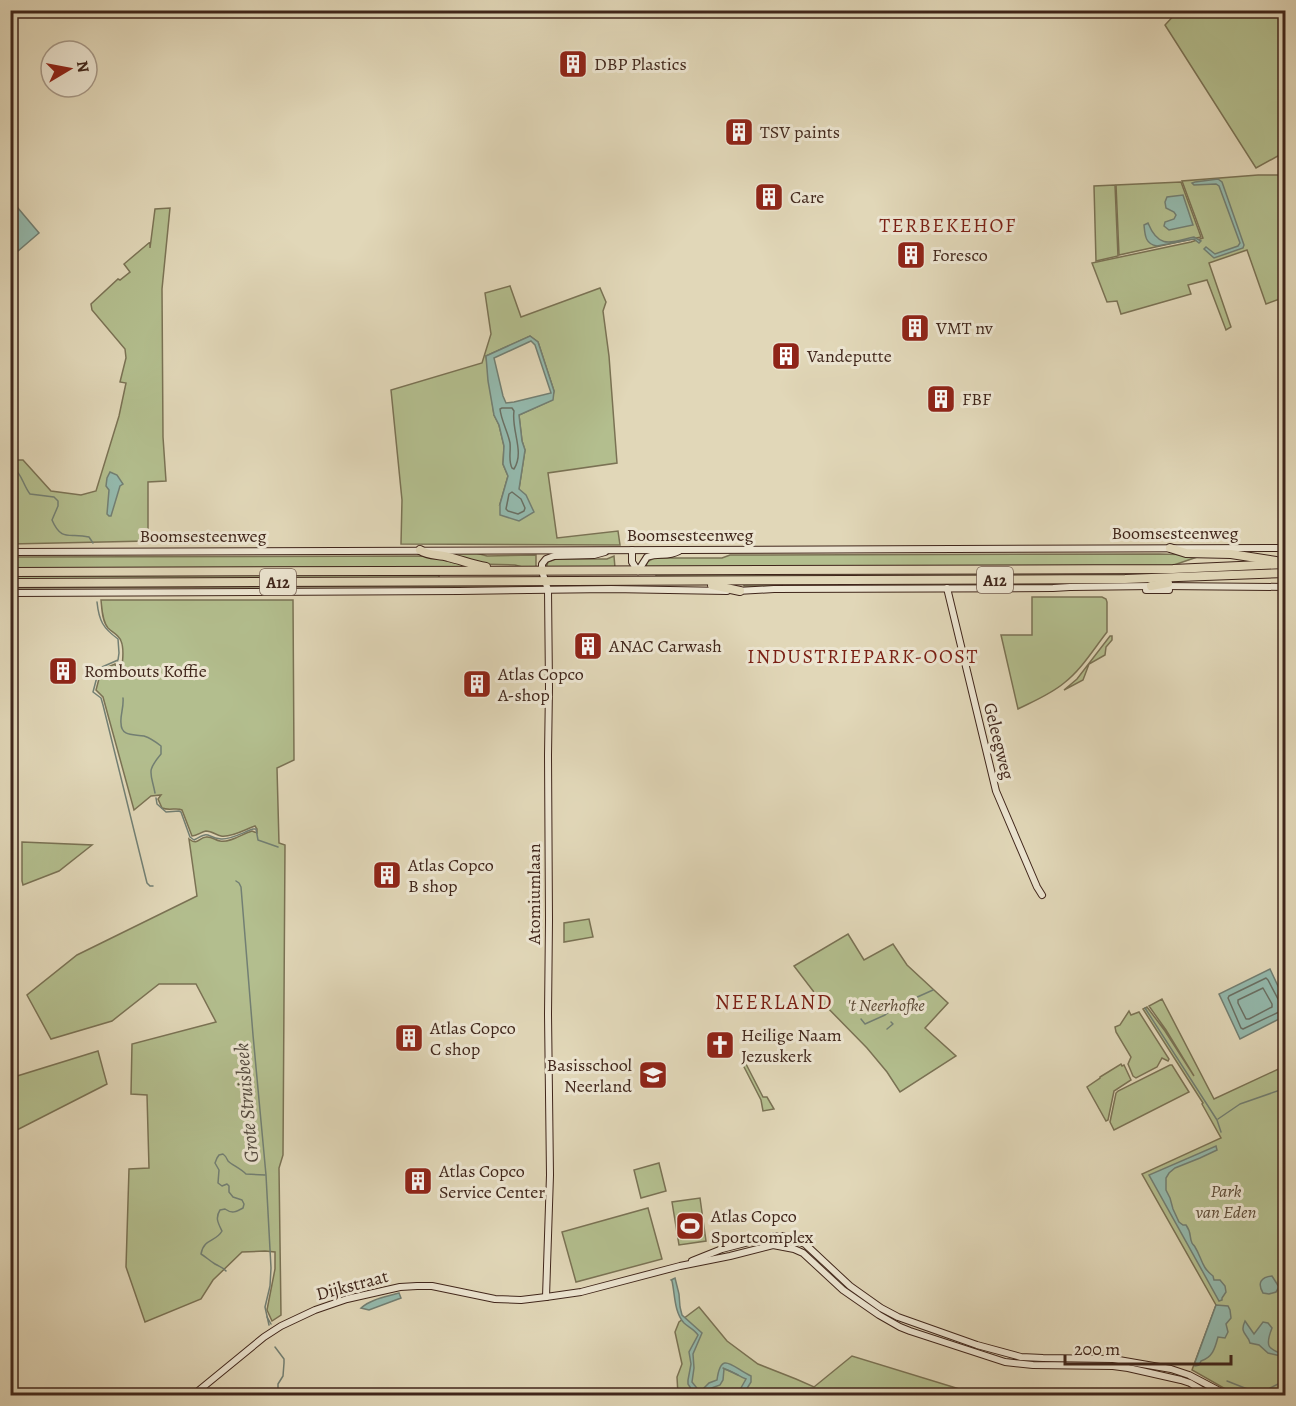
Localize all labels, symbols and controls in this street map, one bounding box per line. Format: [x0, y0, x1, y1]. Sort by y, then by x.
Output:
north arrow [39, 39, 99, 99]
building icon: DBP Plastics [557, 48, 589, 80]
place label: DBP Plastics [594, 52, 687, 76]
text: N [71, 59, 95, 75]
building icon: TSV paints [723, 116, 755, 148]
place label: TSV paints [760, 120, 840, 144]
building icon: Care [753, 181, 785, 213]
place label: Care [790, 185, 824, 209]
district label: TERBEKEHOF [879, 212, 1017, 239]
building icon: Foresco [895, 239, 927, 271]
place label: Foresco [932, 243, 988, 267]
building icon: VMT nv [899, 312, 931, 344]
place label: VMT nv [935, 316, 994, 340]
building icon: Vandeputte [770, 340, 802, 372]
place label: Vandeputte [806, 344, 892, 368]
building icon: FBF [925, 383, 957, 415]
place label: FBF [962, 387, 991, 411]
street label: Boomsesteenweg [1112, 521, 1238, 545]
street label: Boomsesteenweg [627, 523, 753, 547]
street label: Boomsesteenweg [140, 524, 266, 548]
road number: A12 [977, 567, 1013, 593]
road number: A12 [260, 569, 296, 595]
building icon: ANAC Carwash [572, 630, 604, 662]
place label: ANAC Carwash [608, 634, 722, 658]
district label: INDUSTRIEPARK-OOST [747, 643, 979, 670]
building icon: Rombouts Koffie [47, 655, 79, 687]
place label: Rombouts Koffie [84, 659, 207, 683]
place label: Atlas Copco A-shop [497, 662, 584, 707]
building icon: Atlas Copco A-shop [461, 668, 493, 700]
street label: Geleegweg [978, 700, 1020, 782]
street label: Atomiumlaan [522, 843, 546, 946]
place label: Atlas Copco B shop [407, 853, 494, 898]
building icon: Atlas Copco B shop [371, 859, 403, 891]
district label: NEERLAND [715, 988, 833, 1016]
park label: 't Neerhofke [847, 993, 925, 1017]
place label: Atlas Copco C shop [429, 1016, 516, 1061]
building icon: Atlas Copco C shop [393, 1022, 425, 1054]
place label: Heilige Naam Jezuskerk [741, 1023, 842, 1068]
church icon: Heilige Naam Jezuskerk [704, 1029, 736, 1061]
water label: Grote Struisbeek [228, 1042, 265, 1164]
place label: Basisschool Neerland [547, 1053, 633, 1098]
school or university icon: Basisschool Neerland [637, 1059, 669, 1091]
place label: Atlas Copco Service Center [438, 1159, 545, 1204]
building icon: Atlas Copco Service Center [402, 1165, 434, 1197]
park label: Park van Eden [1195, 1179, 1257, 1224]
place label: Atlas Copco Sportcomplex [710, 1204, 814, 1249]
sports icon: Atlas Copco Sportcomplex [674, 1210, 706, 1242]
street label: Dijkstraat [313, 1264, 391, 1306]
scale bar [1065, 1328, 1232, 1366]
text: 200 m [1074, 1337, 1120, 1361]

